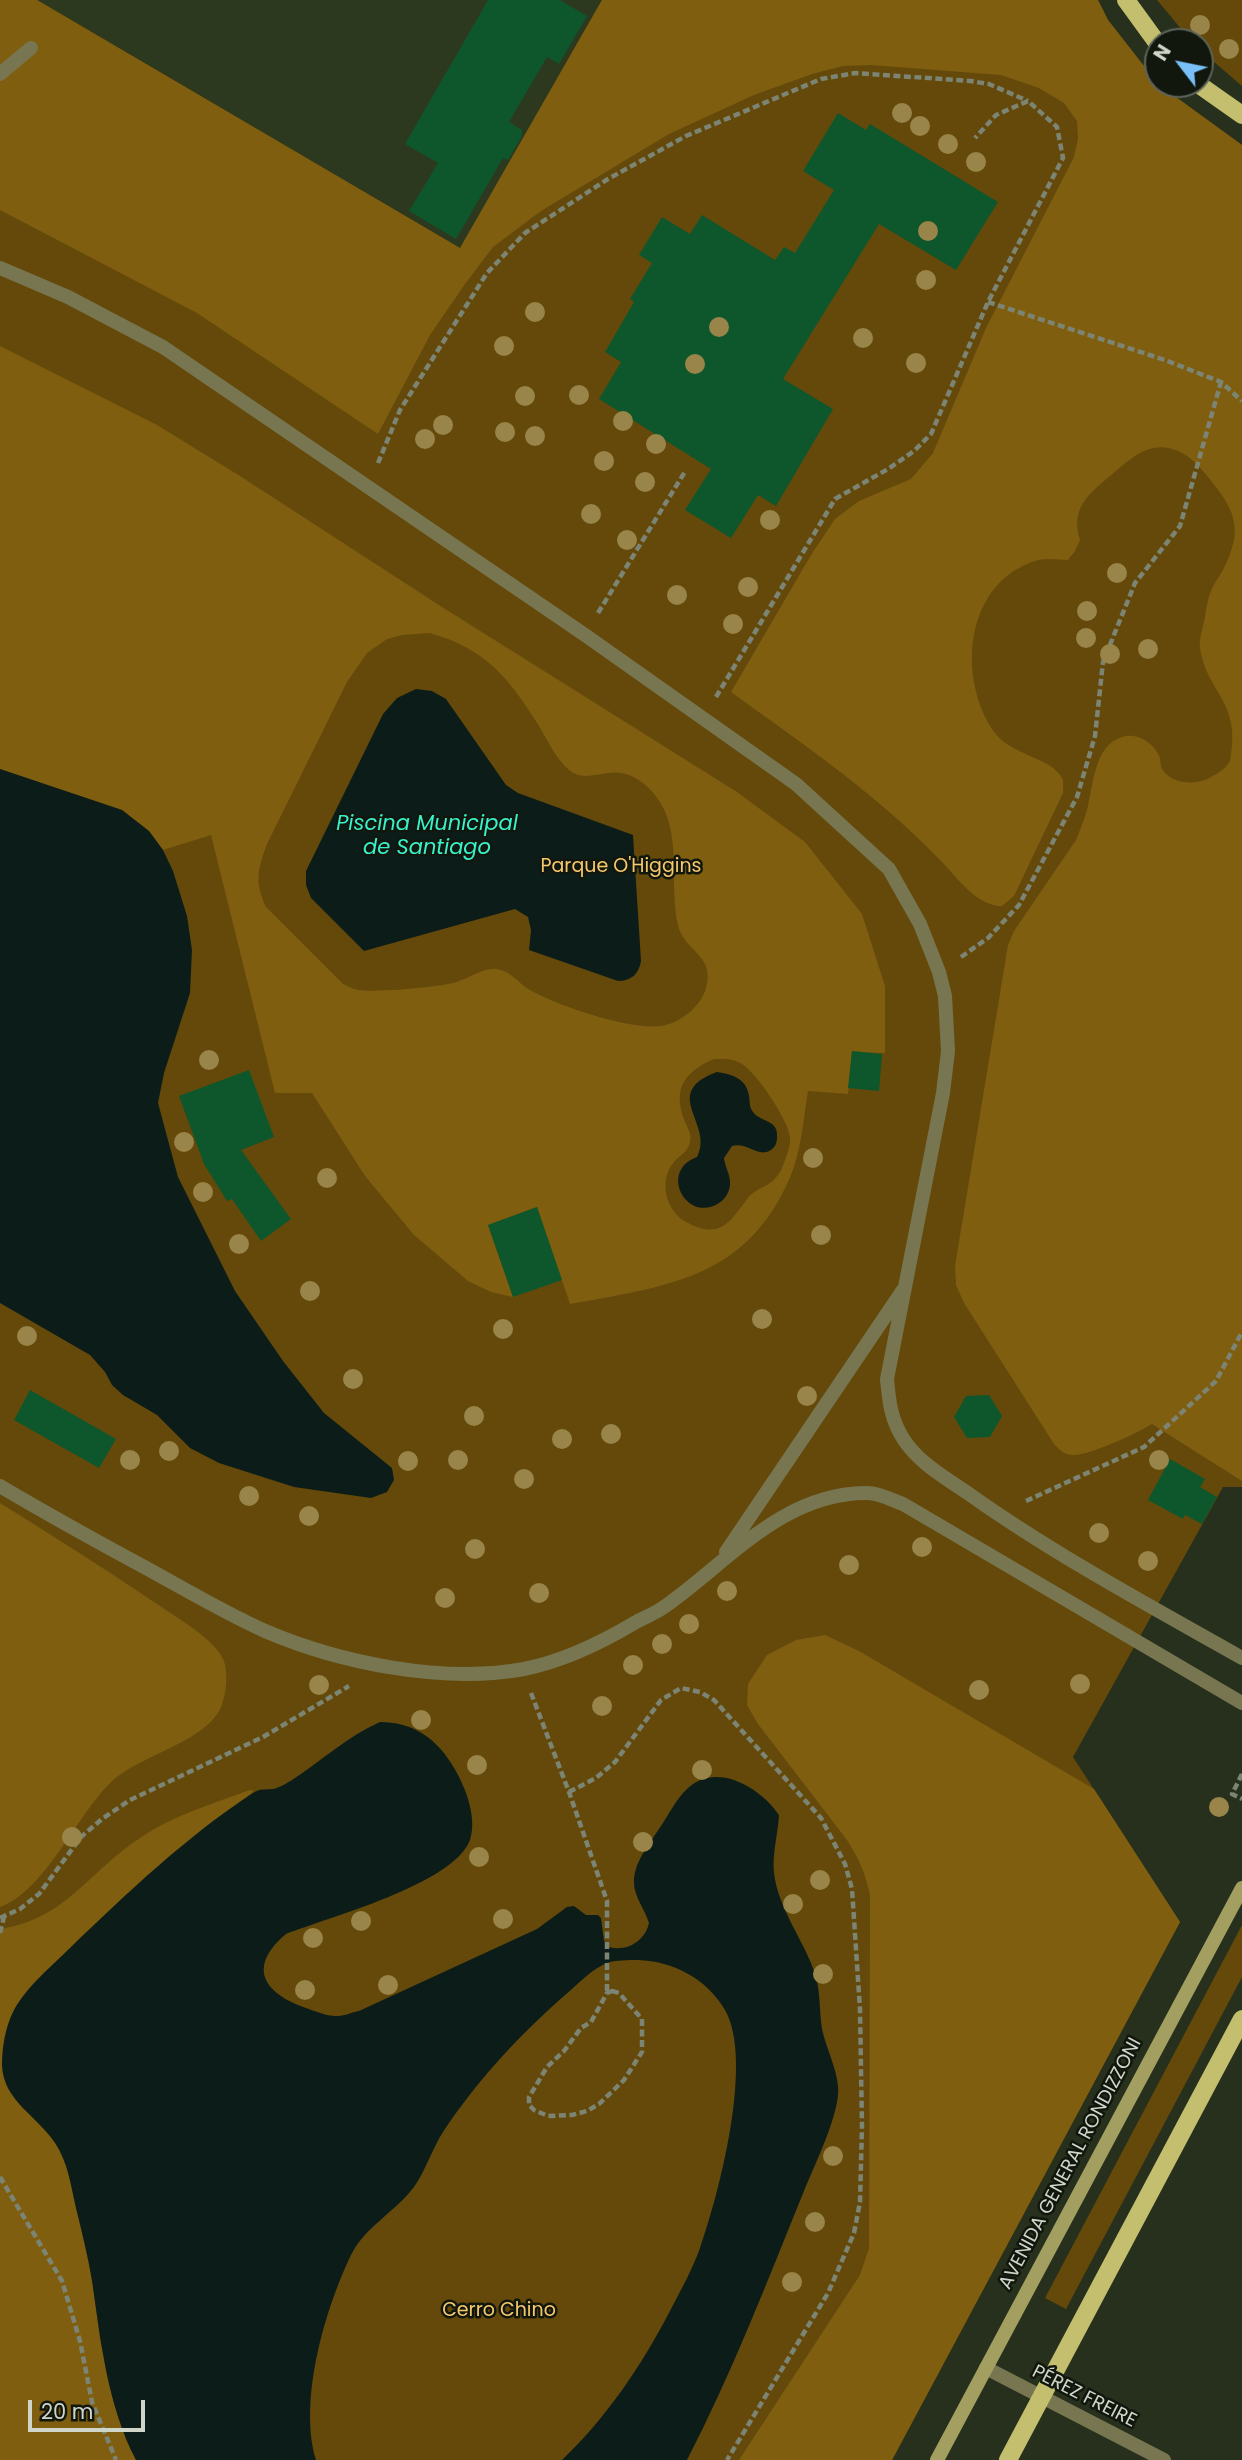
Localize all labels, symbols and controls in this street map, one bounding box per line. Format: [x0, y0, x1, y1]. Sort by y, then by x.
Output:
north arrow [1144, 28, 1214, 98]
text: N [1147, 39, 1178, 66]
water label: Piscina Municipal de Santiago [336, 812, 518, 862]
park label: Parque O'Higgins [540, 856, 702, 878]
street label: AVENIDA GENERAL RONDIZZONI [995, 2034, 1147, 2294]
park label: Cerro Chino [442, 2300, 556, 2322]
street label: PÉREZ FREIRE [1028, 2361, 1140, 2433]
scale bar [32, 2386, 149, 2430]
text: 20 m [41, 2397, 94, 2426]

